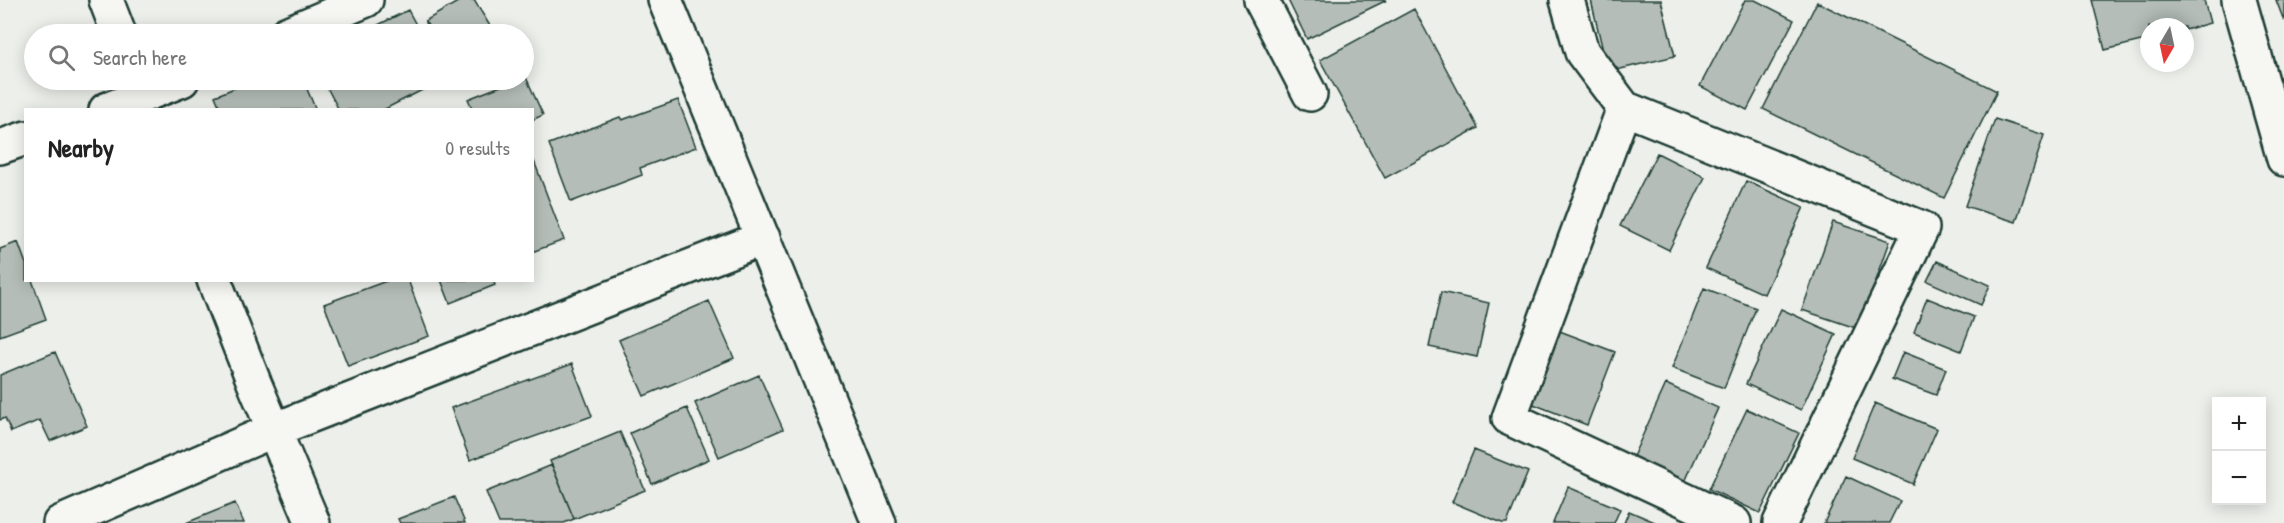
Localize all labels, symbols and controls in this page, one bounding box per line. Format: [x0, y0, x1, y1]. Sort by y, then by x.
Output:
north arrow [2140, 18, 2194, 72]
search box [24, 24, 534, 90]
icon: search [45, 41, 78, 74]
text: Search here [93, 42, 187, 72]
text: Nearby [48, 130, 114, 165]
text: 0 results [445, 134, 510, 161]
map controls [2212, 397, 2266, 505]
button: + [2212, 397, 2266, 451]
button: − [2212, 451, 2266, 505]

